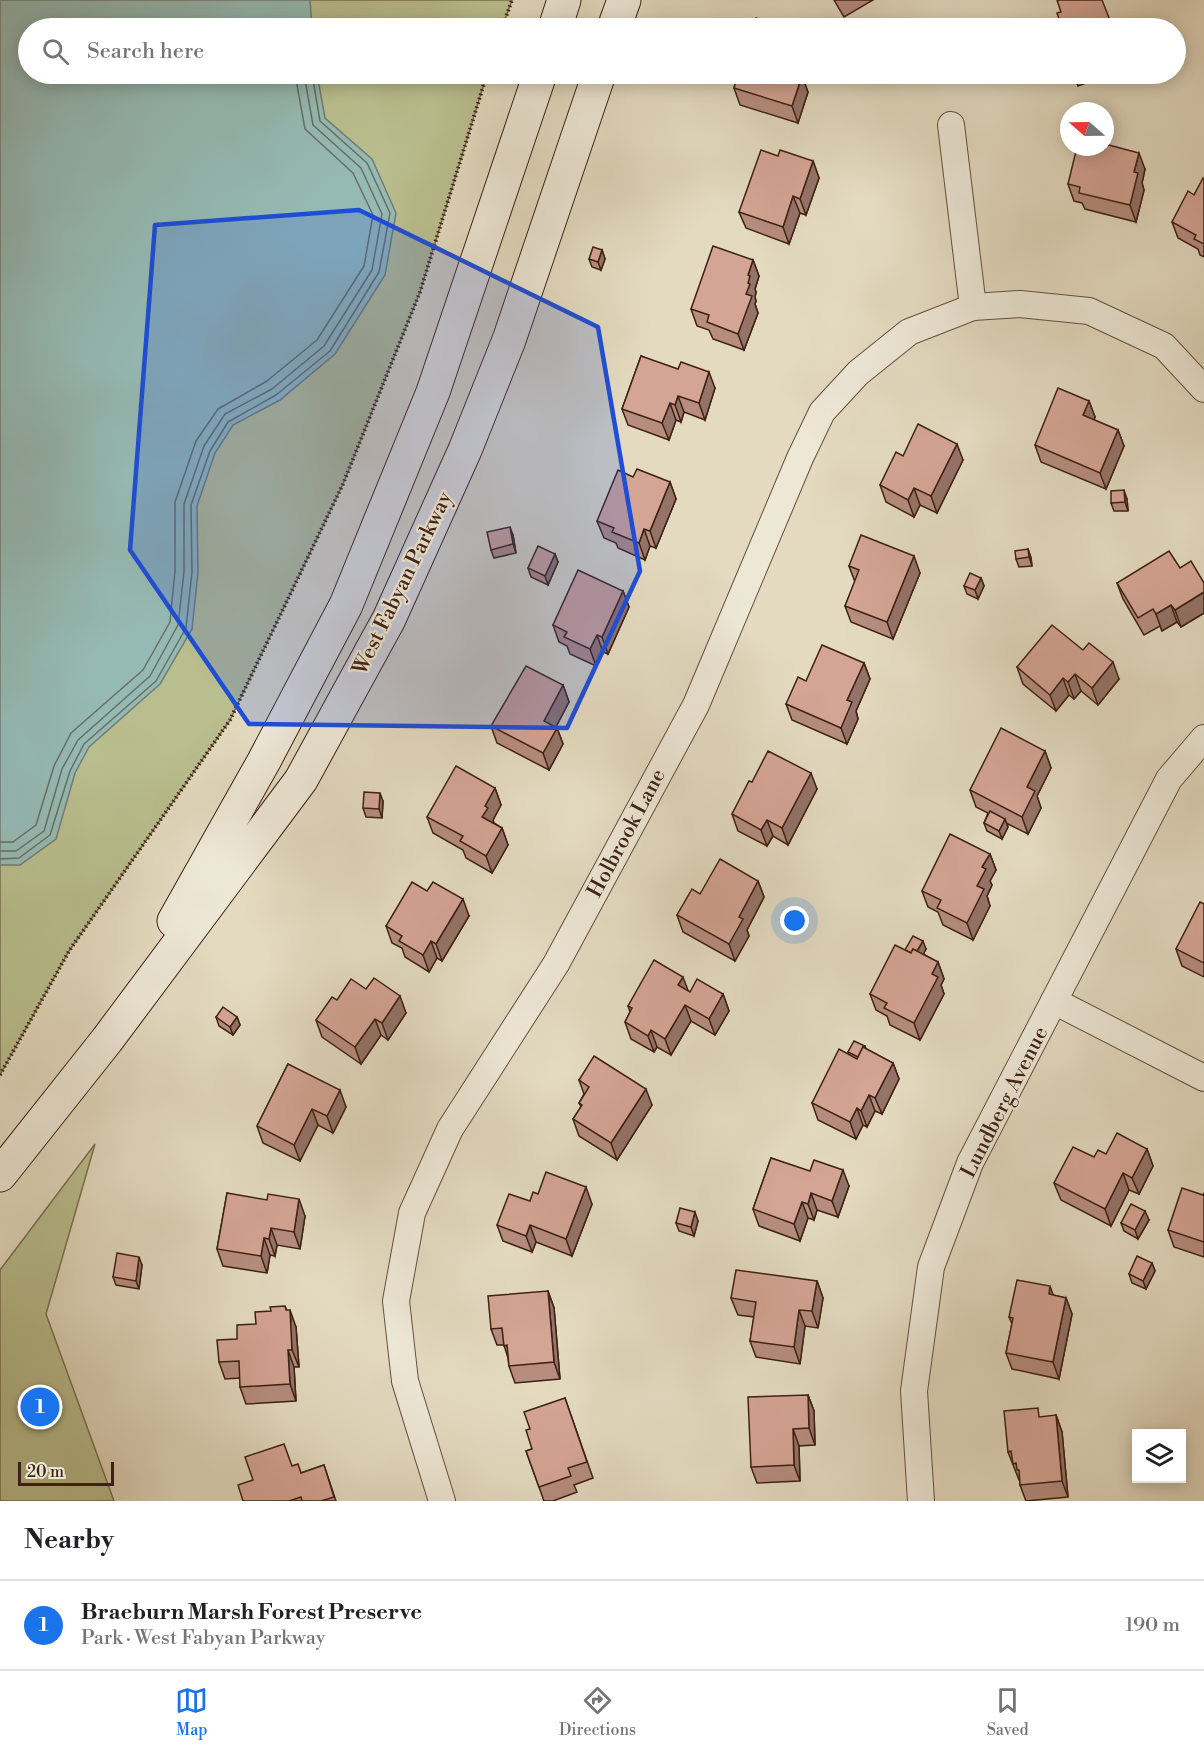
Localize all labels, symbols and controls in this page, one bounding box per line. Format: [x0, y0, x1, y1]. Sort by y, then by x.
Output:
search box [18, 18, 1186, 84]
icon: search [39, 35, 72, 68]
text: Search here [87, 38, 204, 65]
north arrow [1060, 102, 1114, 156]
street label: West Fabyan Parkway [347, 487, 459, 680]
street label: Holbrook Lane [582, 765, 672, 902]
your location [780, 906, 809, 935]
street label: Lundberg Avenue [956, 1023, 1054, 1182]
pin: 1 [20, 1384, 60, 1430]
map controls [1132, 1429, 1186, 1483]
button: layers [1132, 1429, 1186, 1483]
scale bar [18, 1459, 114, 1486]
text: 20 m [27, 1462, 64, 1482]
text: Nearby [24, 1524, 114, 1556]
text: Braeburn Marsh Forest Preserve [81, 1599, 422, 1626]
text: 1 [39, 1613, 48, 1638]
text: 190 m [1125, 1613, 1180, 1638]
text: Park · West Fabyan Parkway [81, 1626, 325, 1651]
tab: Map [175, 1684, 208, 1740]
tab: Directions [559, 1684, 636, 1740]
tab: Saved [987, 1684, 1029, 1740]

